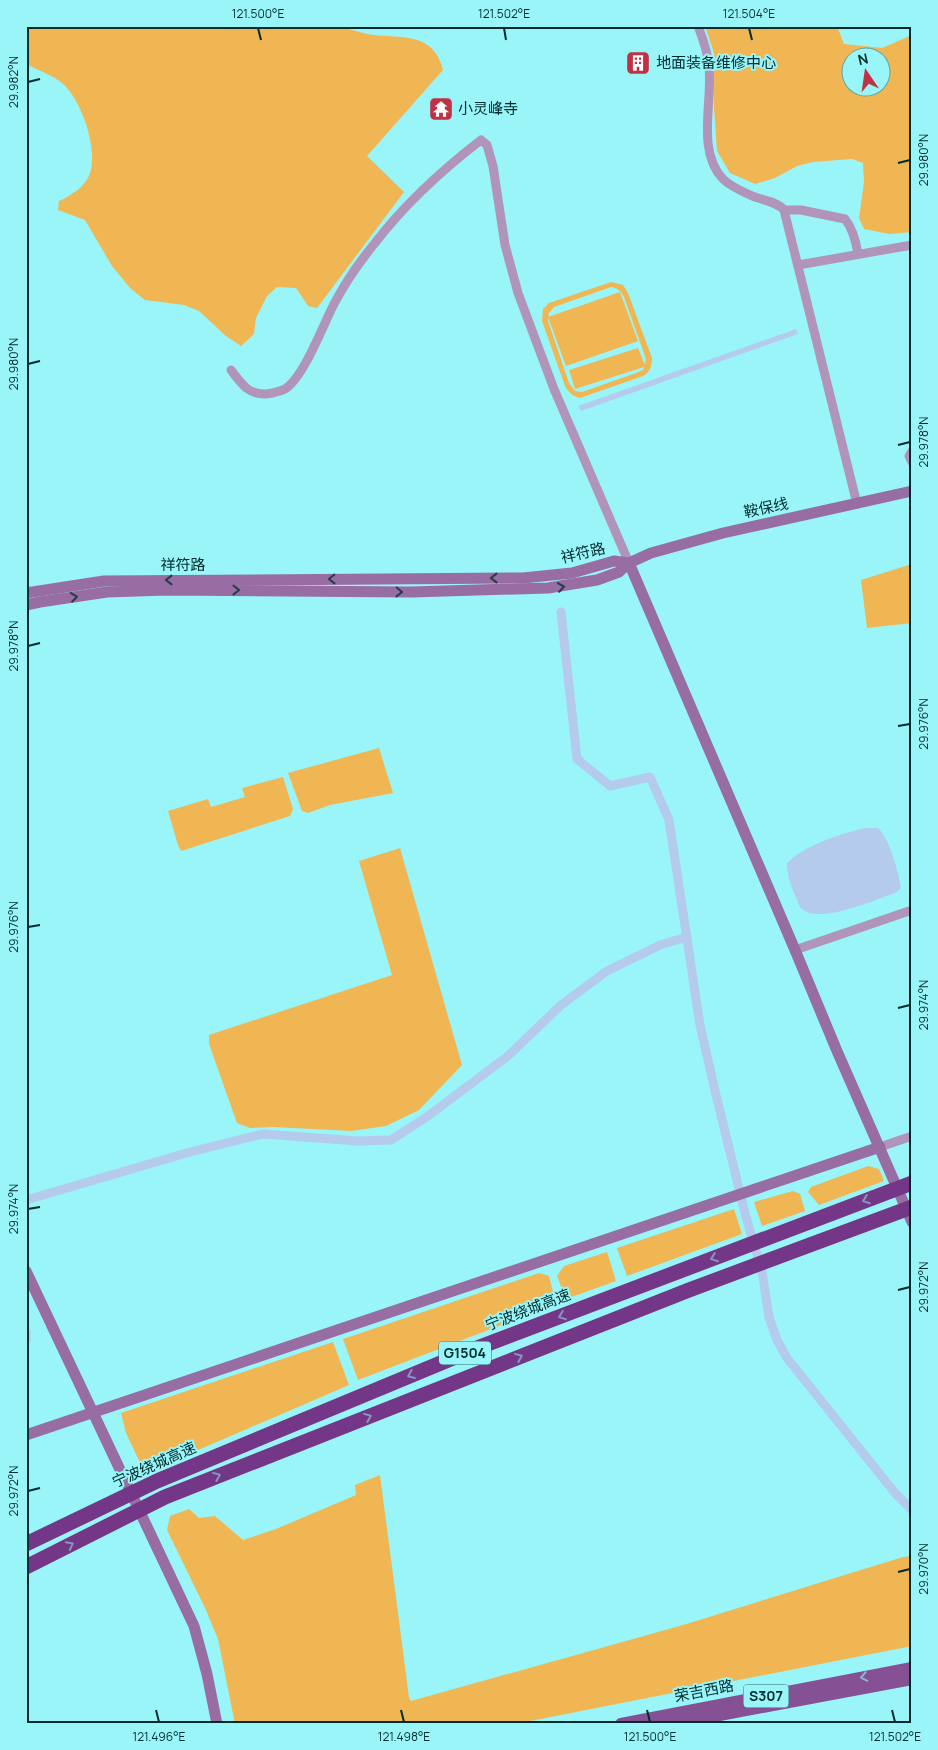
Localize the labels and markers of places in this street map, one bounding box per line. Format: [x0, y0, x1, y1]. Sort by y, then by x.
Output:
building icon: 地面装备维修中心 [625, 50, 651, 76]
place label: 地面装备维修中心 [656, 52, 776, 73]
temple icon: 小灵峰寺 [428, 96, 454, 122]
place label: 小灵峰寺 [458, 98, 518, 119]

